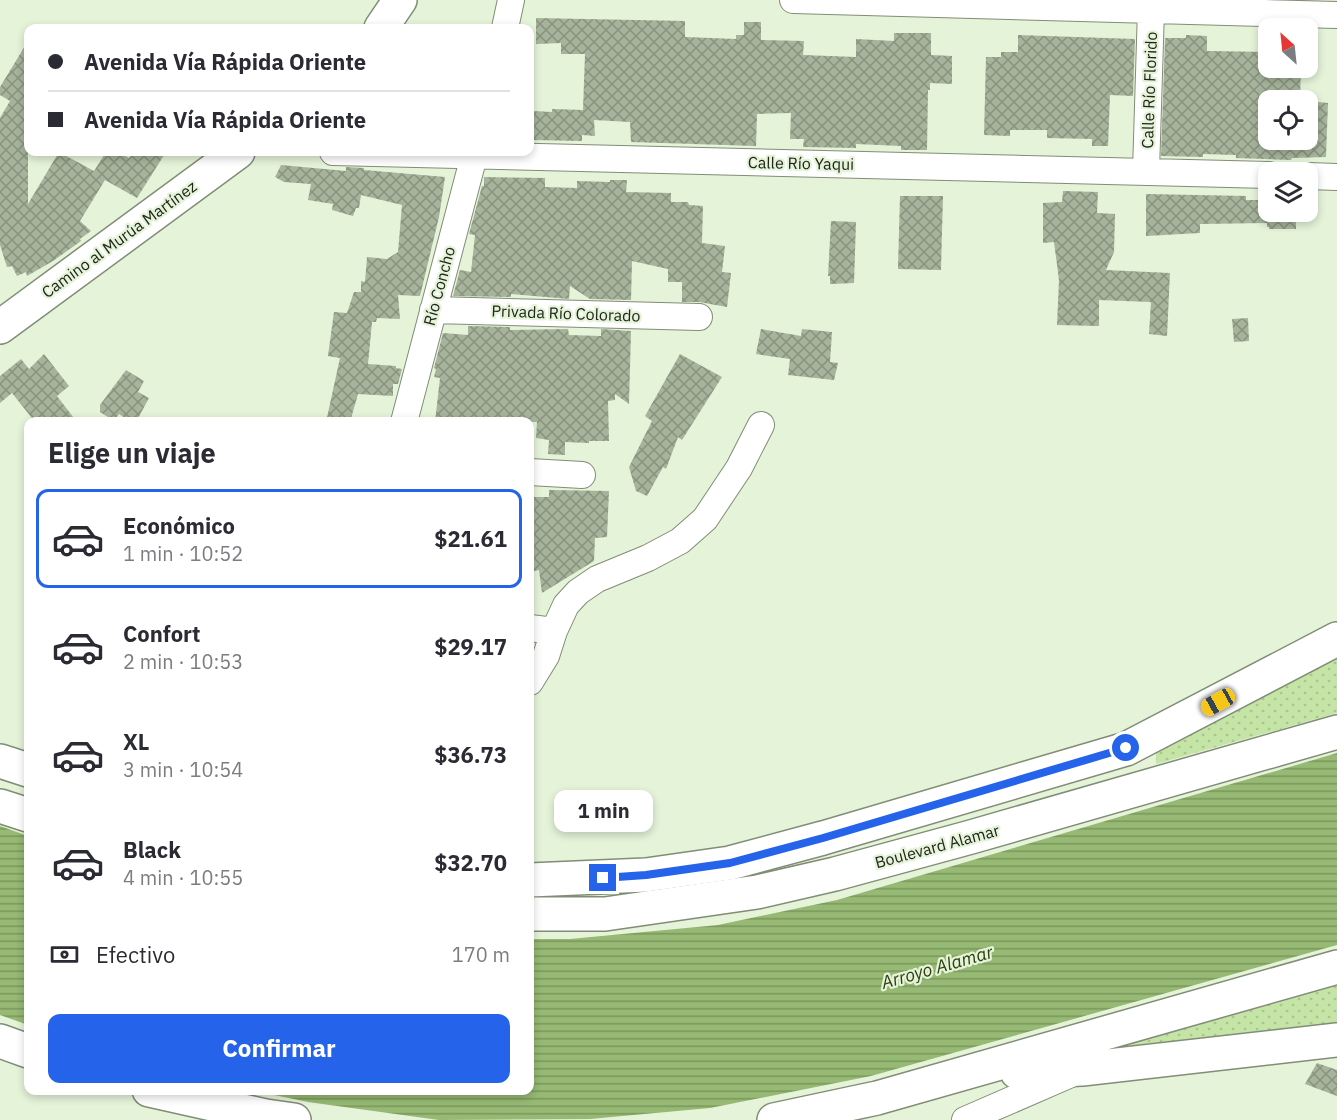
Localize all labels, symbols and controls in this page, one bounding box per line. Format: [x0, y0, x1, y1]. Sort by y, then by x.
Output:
north arrow [1258, 18, 1318, 78]
map controls [1258, 18, 1318, 222]
street label: Calle Río Florido [1137, 31, 1161, 149]
text: Avenida Vía Rápida Oriente [84, 47, 366, 76]
button: locate [1258, 90, 1318, 150]
text: Avenida Vía Rápida Oriente [84, 105, 366, 134]
street label: Calle Río Yaqui [748, 152, 854, 174]
button: layers [1258, 162, 1318, 222]
street label: Camino al Murúa Martínez [38, 176, 200, 302]
street label: Río Concho [419, 244, 459, 328]
street label: Privada Río Colorado [491, 300, 641, 326]
text: Elige un viaje [48, 435, 216, 470]
text: Económico [123, 511, 235, 540]
icon: car [51, 512, 105, 566]
text: $21.61 [434, 524, 507, 553]
text: 1 min · 10:52 [123, 540, 243, 567]
text: Confort [123, 619, 201, 648]
icon: car [51, 620, 105, 674]
text: $29.17 [434, 632, 507, 661]
text: 2 min · 10:53 [123, 648, 243, 675]
car [1198, 685, 1238, 719]
text: XL [123, 727, 149, 756]
icon: car [51, 728, 105, 782]
route start [1112, 734, 1139, 761]
text: $36.73 [434, 740, 507, 769]
text: 3 min · 10:54 [123, 756, 243, 783]
callout: 1 min [554, 791, 652, 833]
text: 1 min [577, 797, 630, 824]
street label: Boulevard Alamar [873, 820, 1002, 872]
text: Black [123, 835, 181, 864]
icon: car [51, 836, 105, 890]
text: $32.70 [434, 848, 507, 877]
text: 4 min · 10:55 [123, 864, 243, 891]
route end [589, 864, 616, 891]
icon: cash [48, 938, 81, 971]
text: Efectivo [96, 940, 175, 969]
water label: Arroyo Alamar [878, 940, 996, 994]
text: 170 m [452, 941, 510, 968]
button: Confirmar [48, 1014, 510, 1083]

